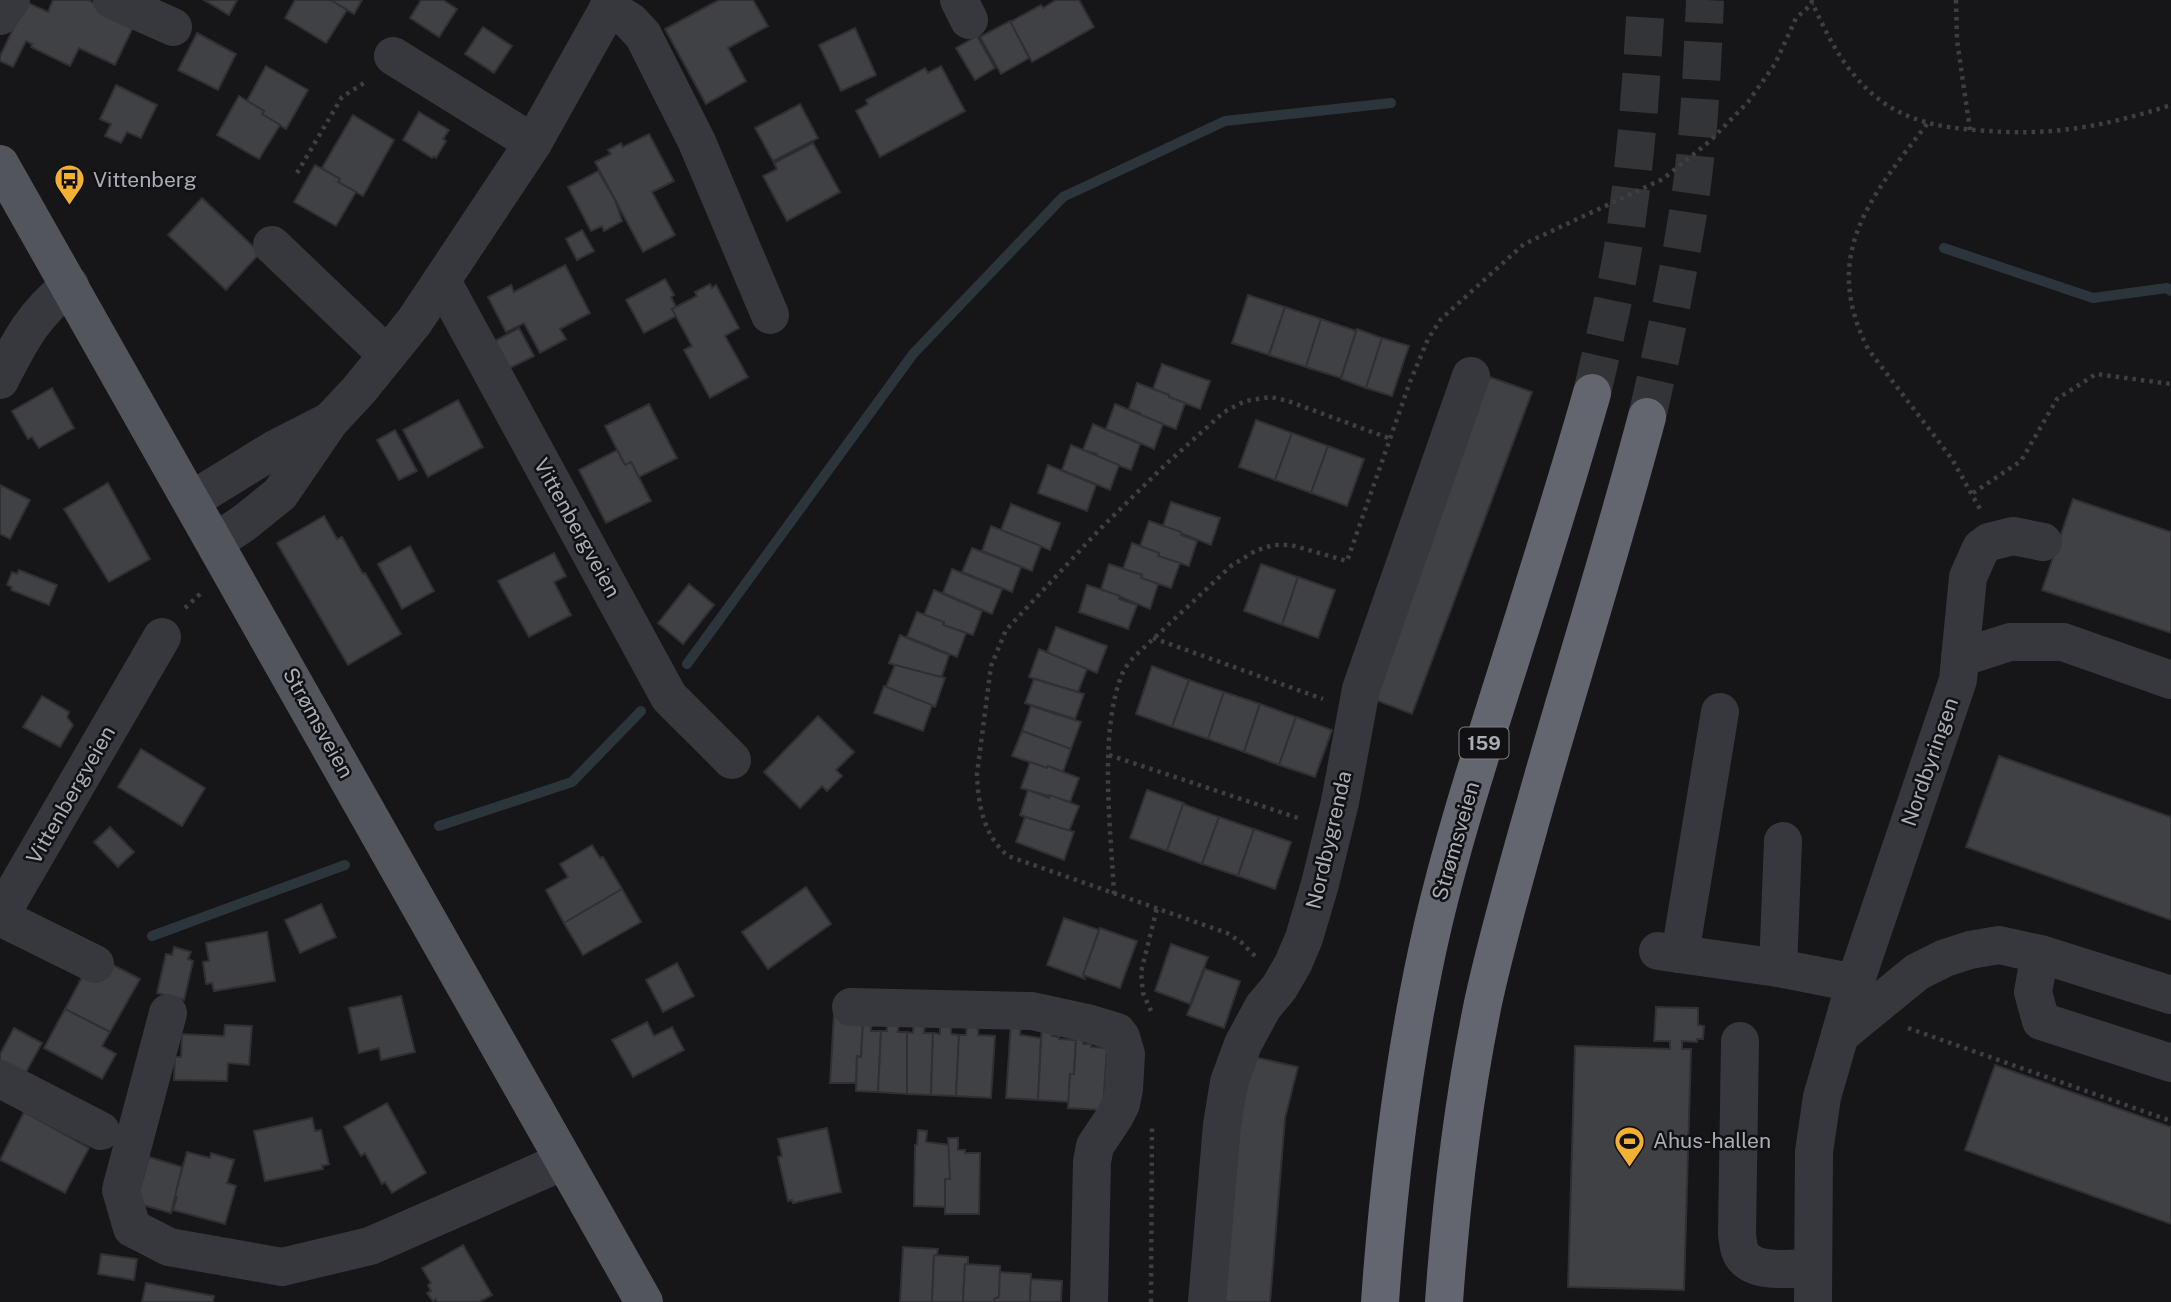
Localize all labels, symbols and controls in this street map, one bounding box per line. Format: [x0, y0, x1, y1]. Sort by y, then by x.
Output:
bus stop icon: Vittenberg [53, 163, 87, 207]
place label: Vittenberg [93, 167, 197, 192]
street label: Vittenbergveien [529, 454, 626, 602]
street label: Strømsveien [278, 663, 359, 782]
street label: Nordbyringen [1896, 694, 1963, 829]
street label: Vittenbergveien [21, 721, 120, 868]
road number: 159 [1460, 728, 1508, 758]
street label: Nordbygrenda [1300, 768, 1357, 911]
street label: Strømsveien [1427, 779, 1484, 903]
sports icon: Ahus-hallen [1613, 1124, 1647, 1168]
place label: Ahus-hallen [1653, 1128, 1771, 1153]

